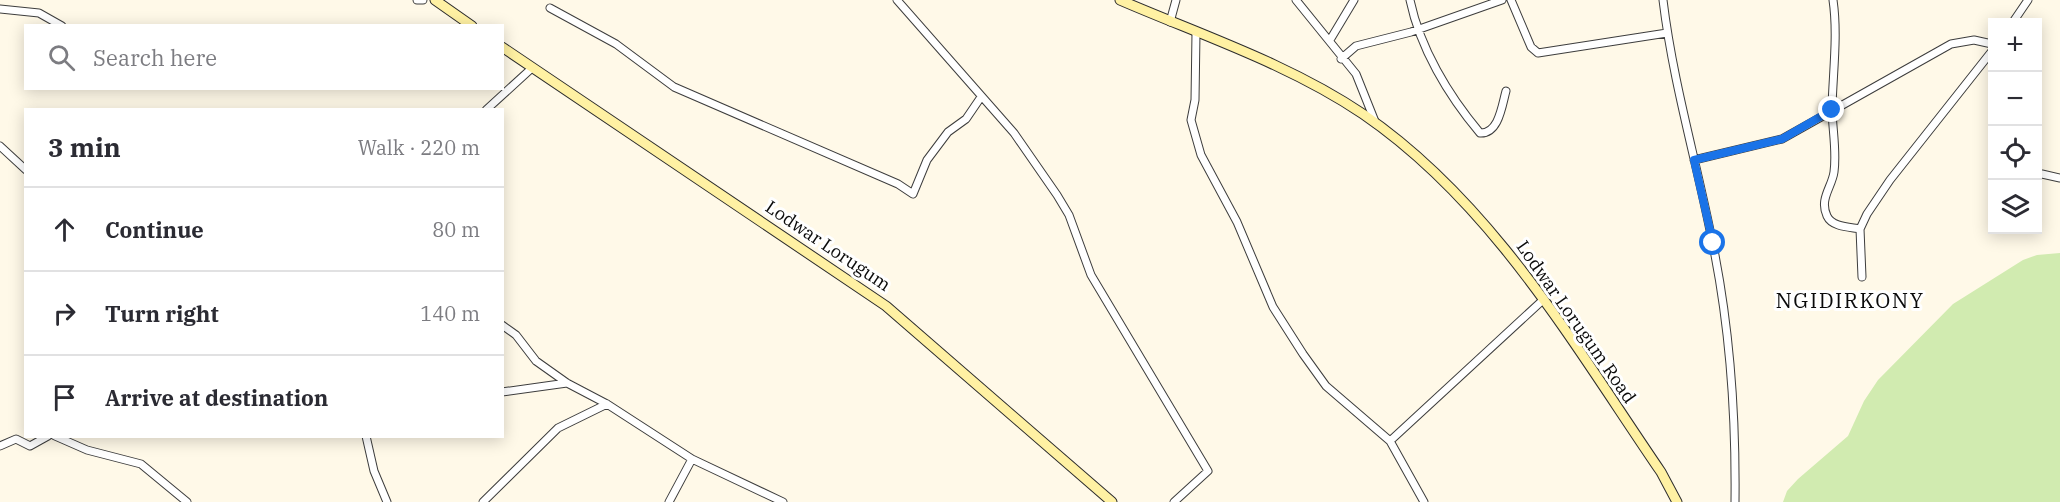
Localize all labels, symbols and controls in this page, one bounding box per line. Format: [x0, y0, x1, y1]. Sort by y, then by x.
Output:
map controls [1988, 18, 2042, 234]
button: + [1988, 18, 2042, 72]
search box [24, 24, 504, 90]
icon: search [45, 41, 78, 74]
text: Search here [93, 43, 217, 72]
button: − [1988, 72, 2042, 126]
route end [1818, 96, 1844, 122]
button: locate [1988, 126, 2042, 180]
text: 3 min [48, 130, 121, 164]
text: Walk · 220 m [358, 134, 480, 161]
button: layers [1988, 180, 2042, 234]
street label: Lodwar Lorugum [761, 195, 895, 296]
icon: ahead [48, 213, 81, 246]
text: Continue [105, 215, 204, 244]
text: 80 m [432, 216, 480, 243]
route start [1699, 229, 1725, 255]
street label: Lodwar Lorugum Road [1512, 236, 1641, 408]
district label: NGIDIRKONY [1776, 286, 1924, 314]
icon: right [48, 297, 81, 330]
text: Turn right [105, 299, 219, 328]
text: 140 m [420, 300, 480, 327]
icon: arrive [48, 381, 81, 414]
text: Arrive at destination [105, 383, 328, 412]

